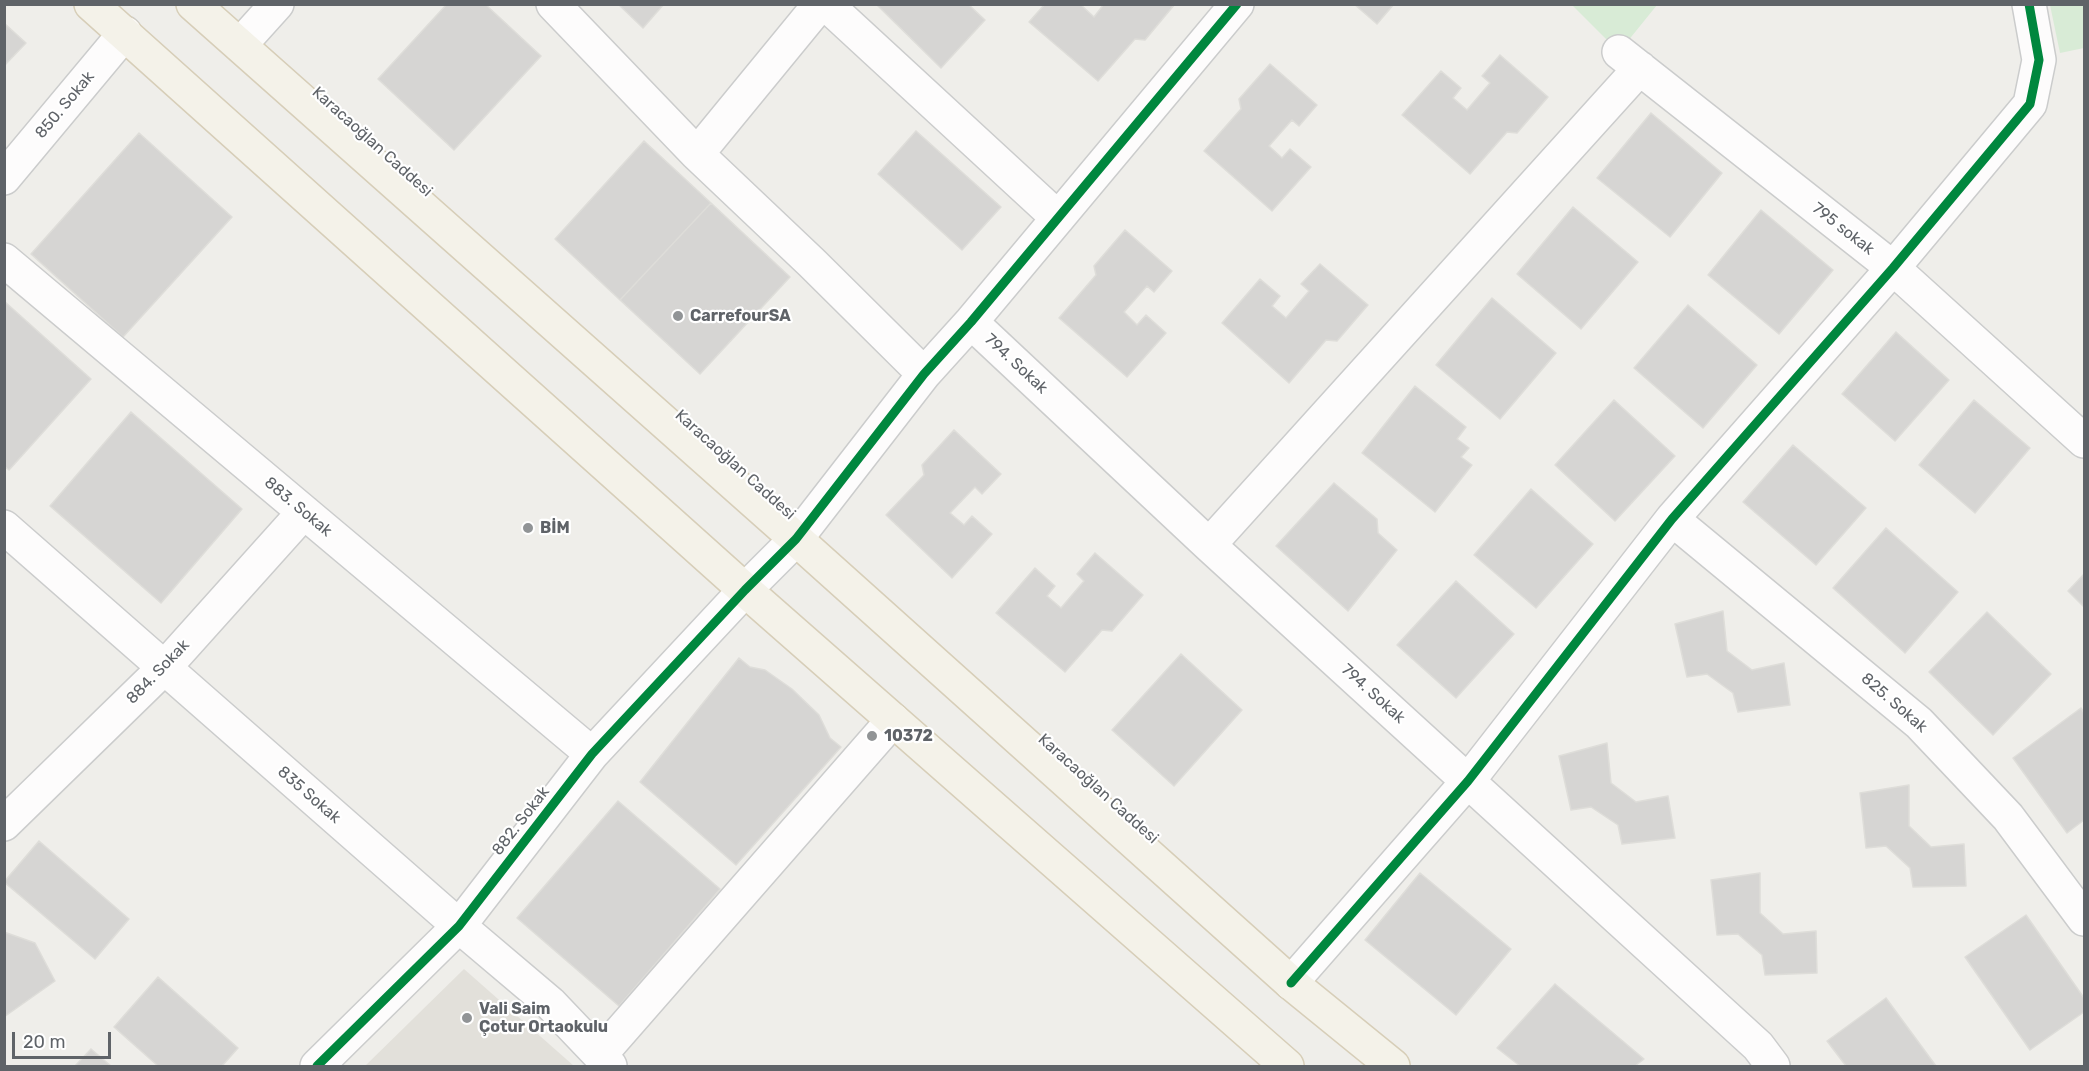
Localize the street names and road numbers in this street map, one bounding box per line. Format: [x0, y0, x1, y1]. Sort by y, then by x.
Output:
street label: 850. Sokak [31, 67, 99, 143]
street label: Karacaoğlan Caddesi [308, 83, 436, 201]
street label: 795 sokak [1808, 199, 1878, 259]
street label: 794. Sokak [980, 330, 1052, 398]
street label: Karacaoğlan Caddesi [671, 406, 799, 524]
street label: 883. Sokak [260, 473, 336, 541]
street label: 884. Sokak [123, 636, 193, 708]
street label: 794. Sokak [1337, 660, 1409, 728]
street label: 825. Sokak [1857, 669, 1931, 737]
street label: Karacaoğlan Caddesi [1034, 730, 1162, 848]
street label: 835 Sokak [273, 762, 345, 828]
street label: 882. Sokak [488, 783, 554, 859]

